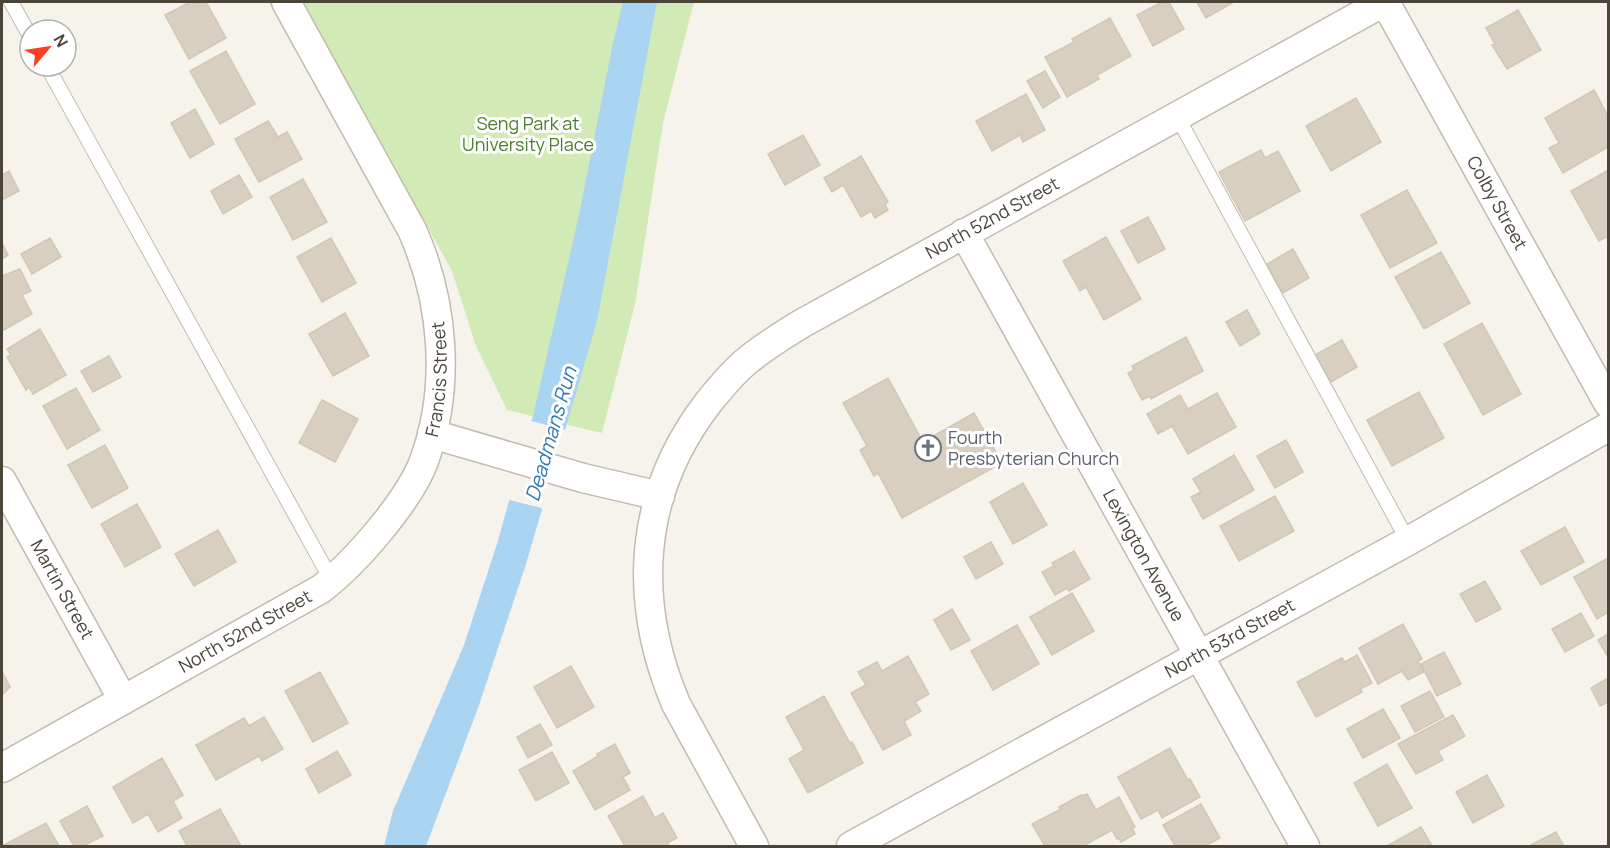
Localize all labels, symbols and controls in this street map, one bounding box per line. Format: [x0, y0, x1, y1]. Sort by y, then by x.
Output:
north arrow [18, 18, 78, 78]
text: N [49, 30, 74, 51]
park label: Seng Park at University Place [462, 111, 594, 156]
street label: Colby Street [1462, 151, 1533, 254]
street label: North 52nd Street [921, 171, 1063, 264]
street label: Francis Street [419, 320, 452, 439]
water label: Deadmans Run [518, 362, 583, 504]
place label: Fourth Presbyterian Church [948, 425, 1119, 470]
church icon: Fourth Presbyterian Church [913, 433, 943, 463]
street label: Lexington Avenue [1098, 484, 1191, 625]
street label: Martin Street [26, 535, 100, 643]
street label: North 52nd Street [174, 584, 316, 678]
street label: North 53rd Street [1160, 592, 1299, 683]

